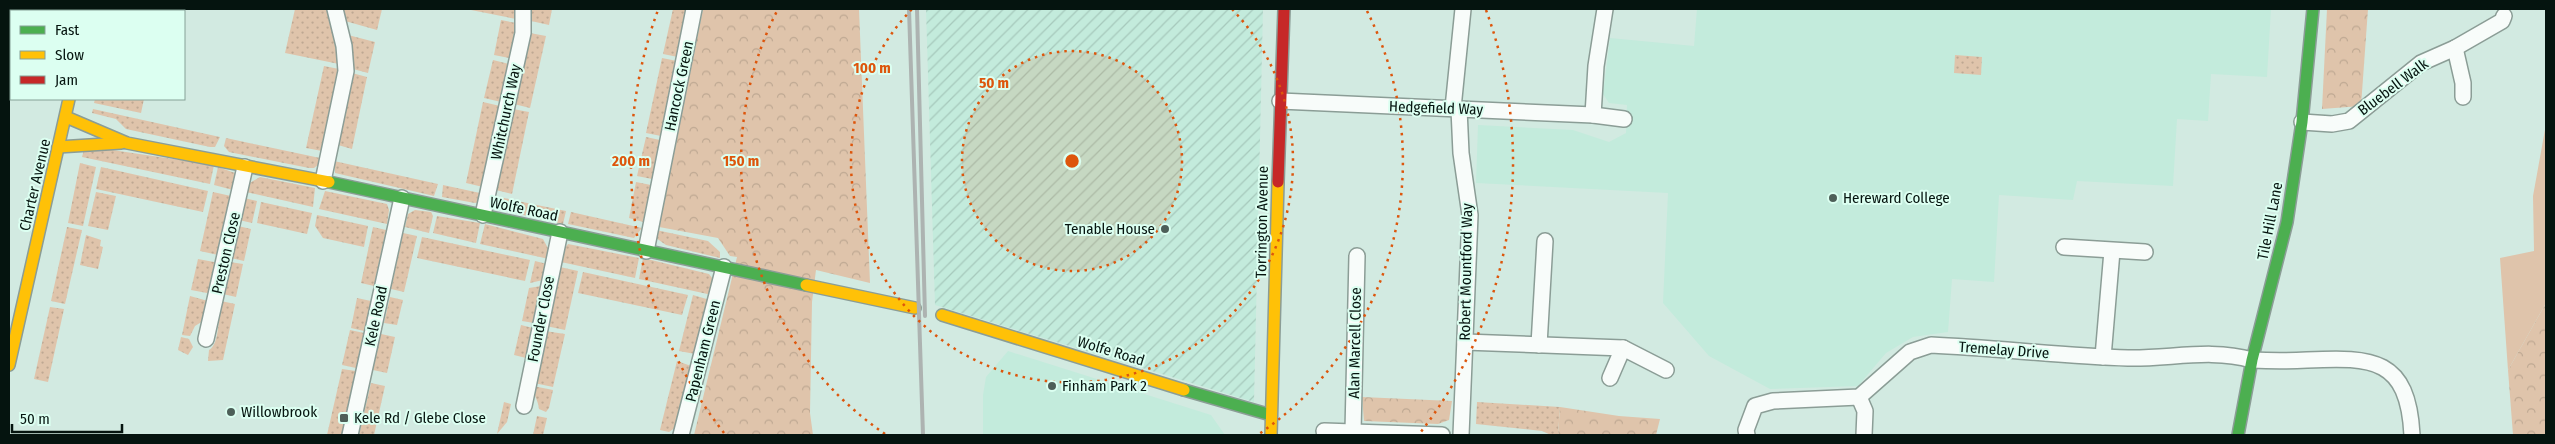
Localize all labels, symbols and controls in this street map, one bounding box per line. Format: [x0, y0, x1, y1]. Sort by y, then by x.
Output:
legend [10, 10, 185, 100]
text: Fast [55, 21, 79, 39]
street label: Hancock Green [661, 39, 697, 133]
text: Slow [55, 46, 84, 64]
street label: Bluebell Walk [2354, 55, 2432, 119]
text: 100 m [853, 59, 891, 77]
street label: Whitchurch Way [487, 62, 525, 161]
text: Jam [55, 71, 78, 89]
text: 50 m [979, 74, 1009, 92]
street label: Hedgefield Way [1389, 97, 1484, 119]
street label: Charter Avenue [16, 137, 54, 233]
text: 200 m [611, 152, 650, 170]
text: 150 m [723, 152, 759, 170]
centre of rings [1063, 152, 1081, 170]
street label: Torrington Avenue [1252, 166, 1272, 278]
street label: Tile Hill Lane [2254, 180, 2286, 262]
place label: Hereward College [1843, 189, 1950, 207]
marker: Hereward College [1827, 192, 1839, 204]
street label: Wolfe Road [488, 193, 560, 225]
street label: Robert Mountford Way [1456, 203, 1476, 341]
street label: Preston Close [208, 210, 244, 296]
place label: Tenable House [1065, 220, 1155, 238]
marker: Tenable House [1159, 223, 1171, 235]
street label: Founder Close [524, 275, 558, 363]
street label: Kele Road [361, 284, 391, 348]
street label: Alan Marcell Close [1345, 287, 1365, 399]
street label: Papenham Green [682, 298, 724, 404]
street label: Wolfe Road [1075, 332, 1147, 370]
street label: Tremelay Drive [1958, 338, 2050, 362]
place label: Finham Park 2 [1062, 377, 1147, 395]
marker: Finham Park 2 [1046, 380, 1058, 392]
scale bar [12, 402, 122, 434]
place label: Willowbrook [241, 403, 317, 421]
marker: Willowbrook [225, 406, 237, 418]
place label: Kele Rd / Glebe Close [354, 409, 486, 427]
text: 50 m [20, 410, 50, 428]
marker: Kele Rd / Glebe Close [338, 412, 350, 424]

